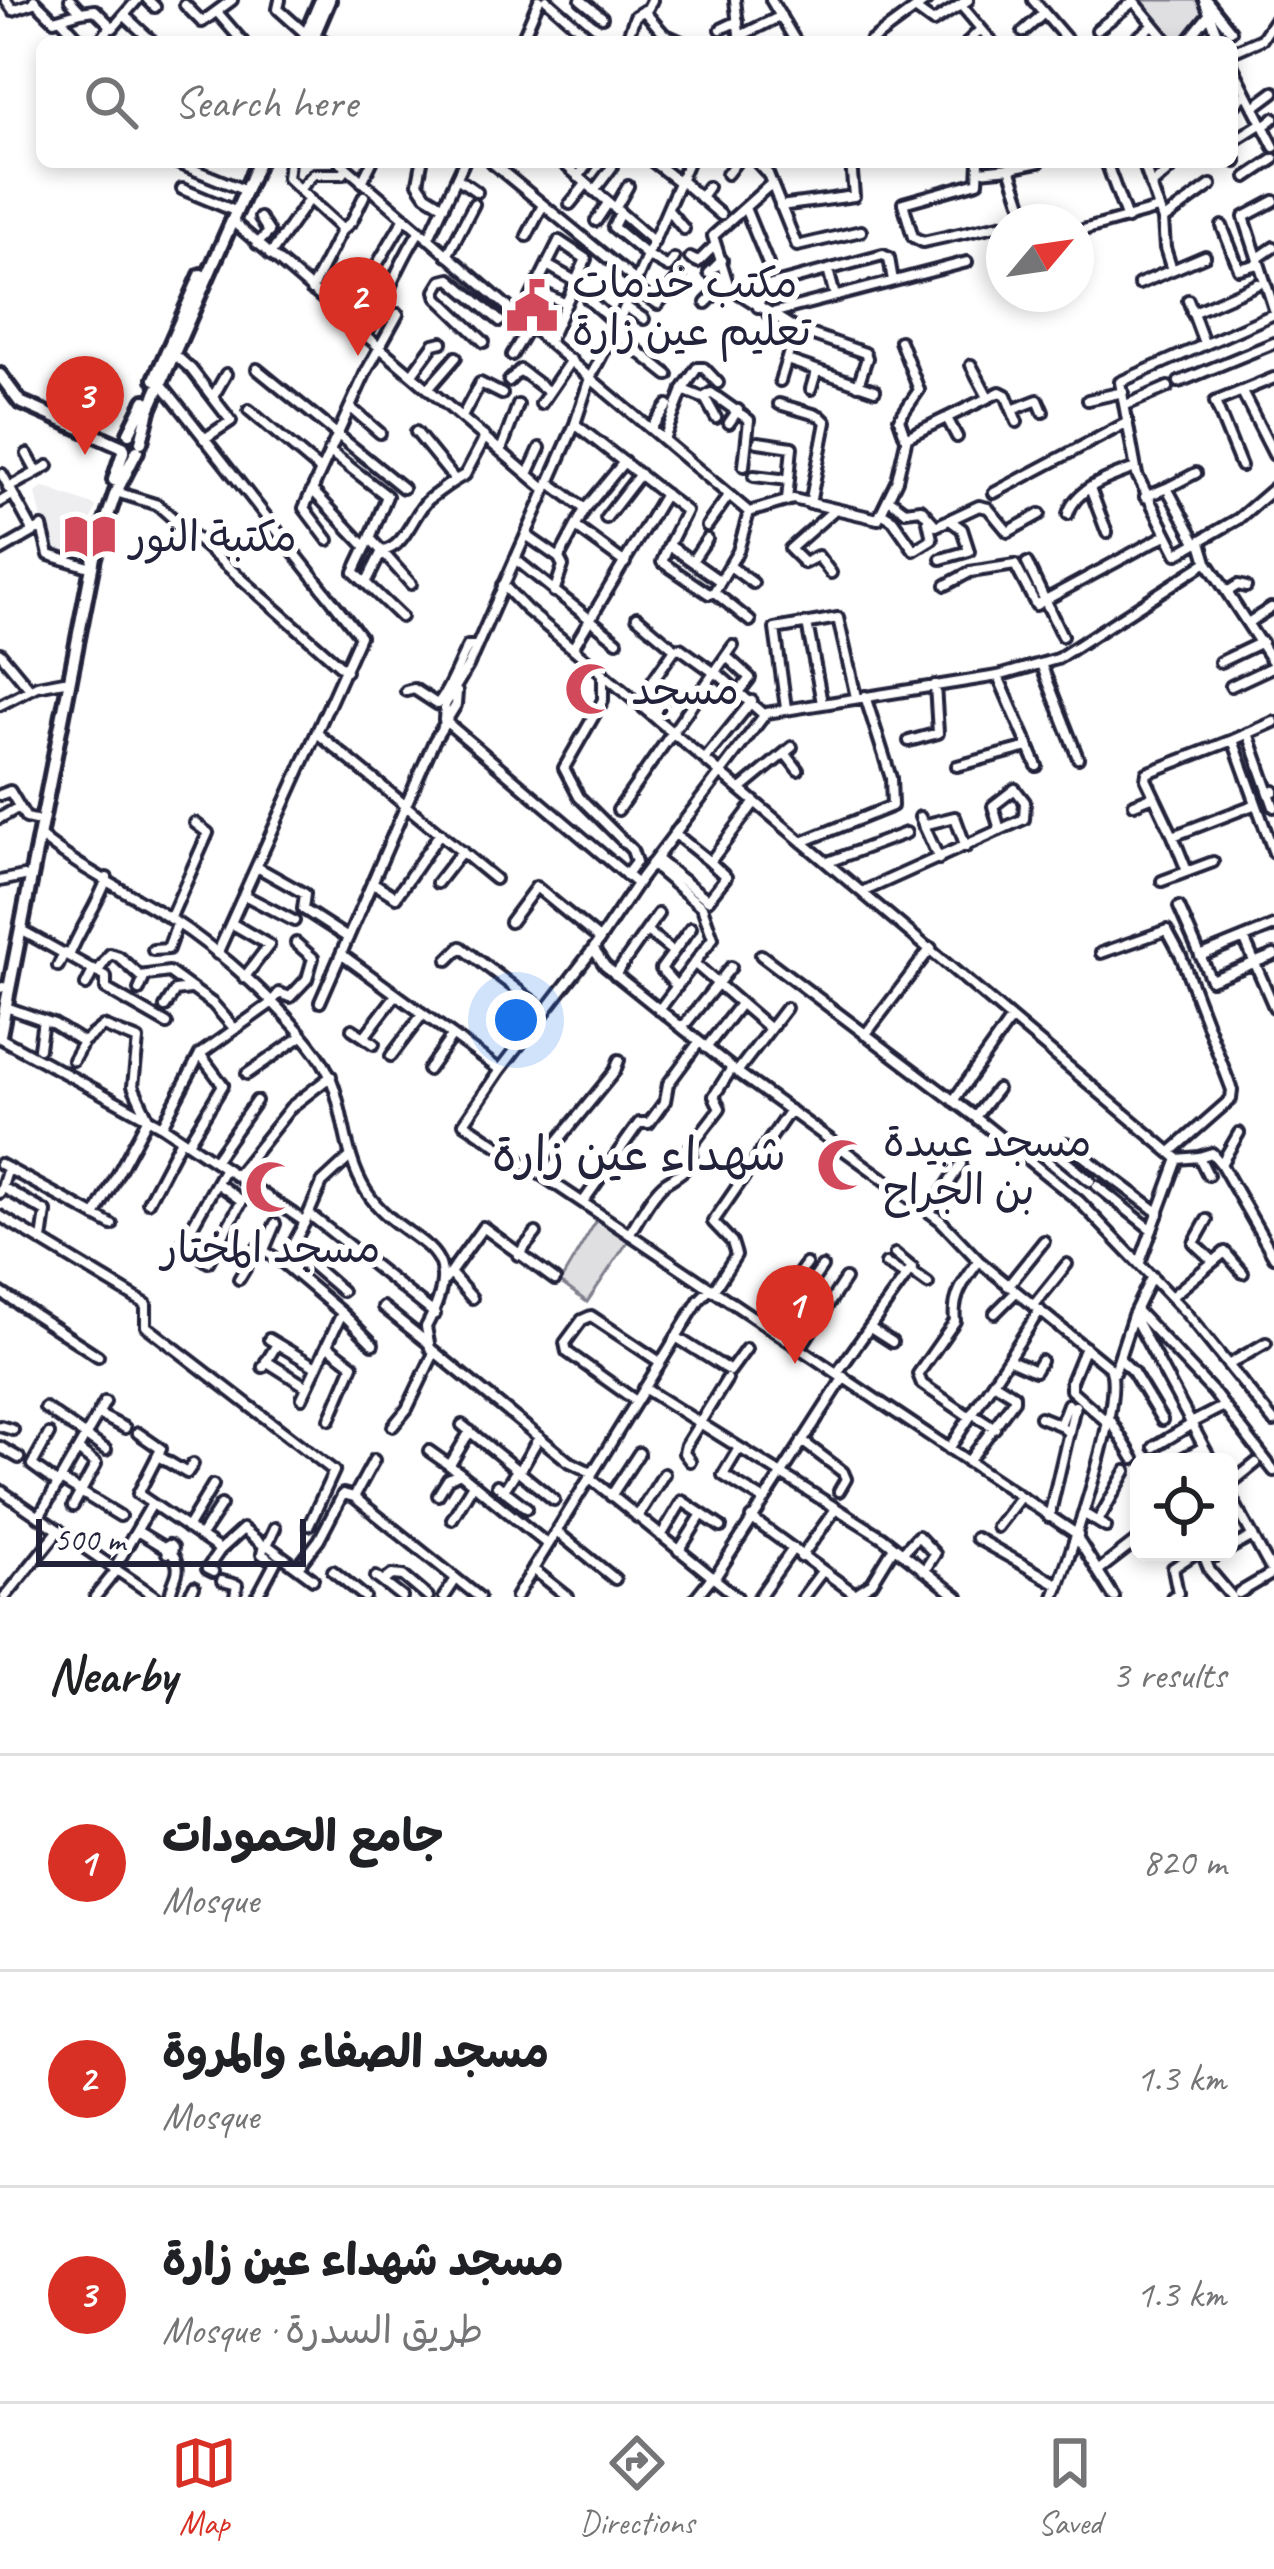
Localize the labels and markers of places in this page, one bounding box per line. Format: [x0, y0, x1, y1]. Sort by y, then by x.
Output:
pin: 2 [319, 257, 397, 356]
place label: مكتب خدمات تعليم عين زارة [572, 257, 812, 362]
public building icon: مكتب خدمات تعليم عين زارة [503, 277, 561, 335]
pin: 3 [46, 356, 124, 455]
library icon: مكتبة النور [61, 507, 119, 565]
place label: مكتبة النور [127, 511, 297, 564]
mosque icon: مسجد [562, 660, 620, 718]
place label: مسجد [631, 664, 739, 717]
place label: مسجد عبيدة بن الجراح [883, 1116, 1092, 1218]
mosque icon: مسجد عبيدة بن الجراح [814, 1136, 872, 1194]
mosque icon: مسجد المختار [242, 1158, 300, 1216]
place label: مسجد المختار [158, 1222, 381, 1275]
pin: 1 [756, 1265, 834, 1364]

